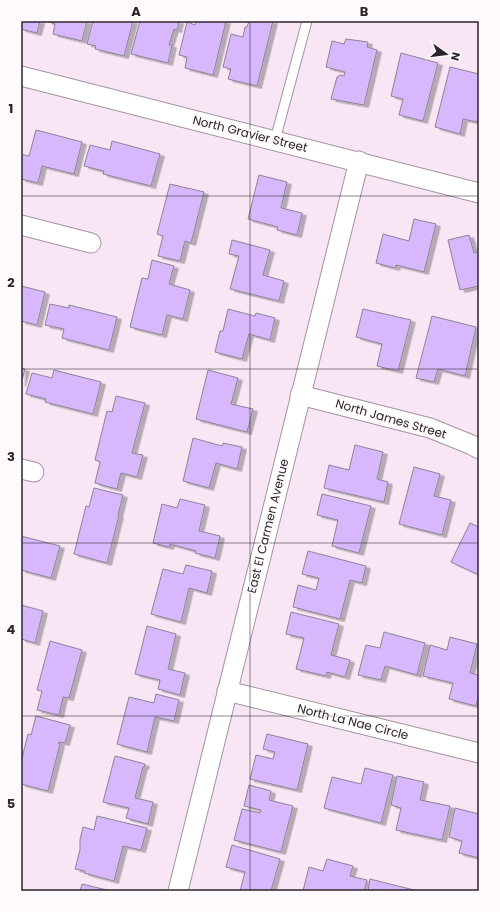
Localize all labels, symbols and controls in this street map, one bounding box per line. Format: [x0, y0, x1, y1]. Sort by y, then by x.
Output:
text: A [131, 2, 141, 21]
text: B [360, 2, 369, 21]
north arrow [426, 34, 466, 74]
text: N [447, 50, 464, 62]
text: 1 [9, 99, 13, 118]
street label: North Gravier Street [191, 111, 309, 156]
text: 2 [7, 273, 15, 292]
street label: North James Street [334, 395, 449, 443]
text: 3 [7, 447, 15, 466]
street label: East El Carmen Avenue [243, 457, 292, 595]
text: 4 [7, 620, 16, 639]
street label: North La Nae Circle [296, 699, 410, 744]
text: 5 [7, 794, 15, 813]

